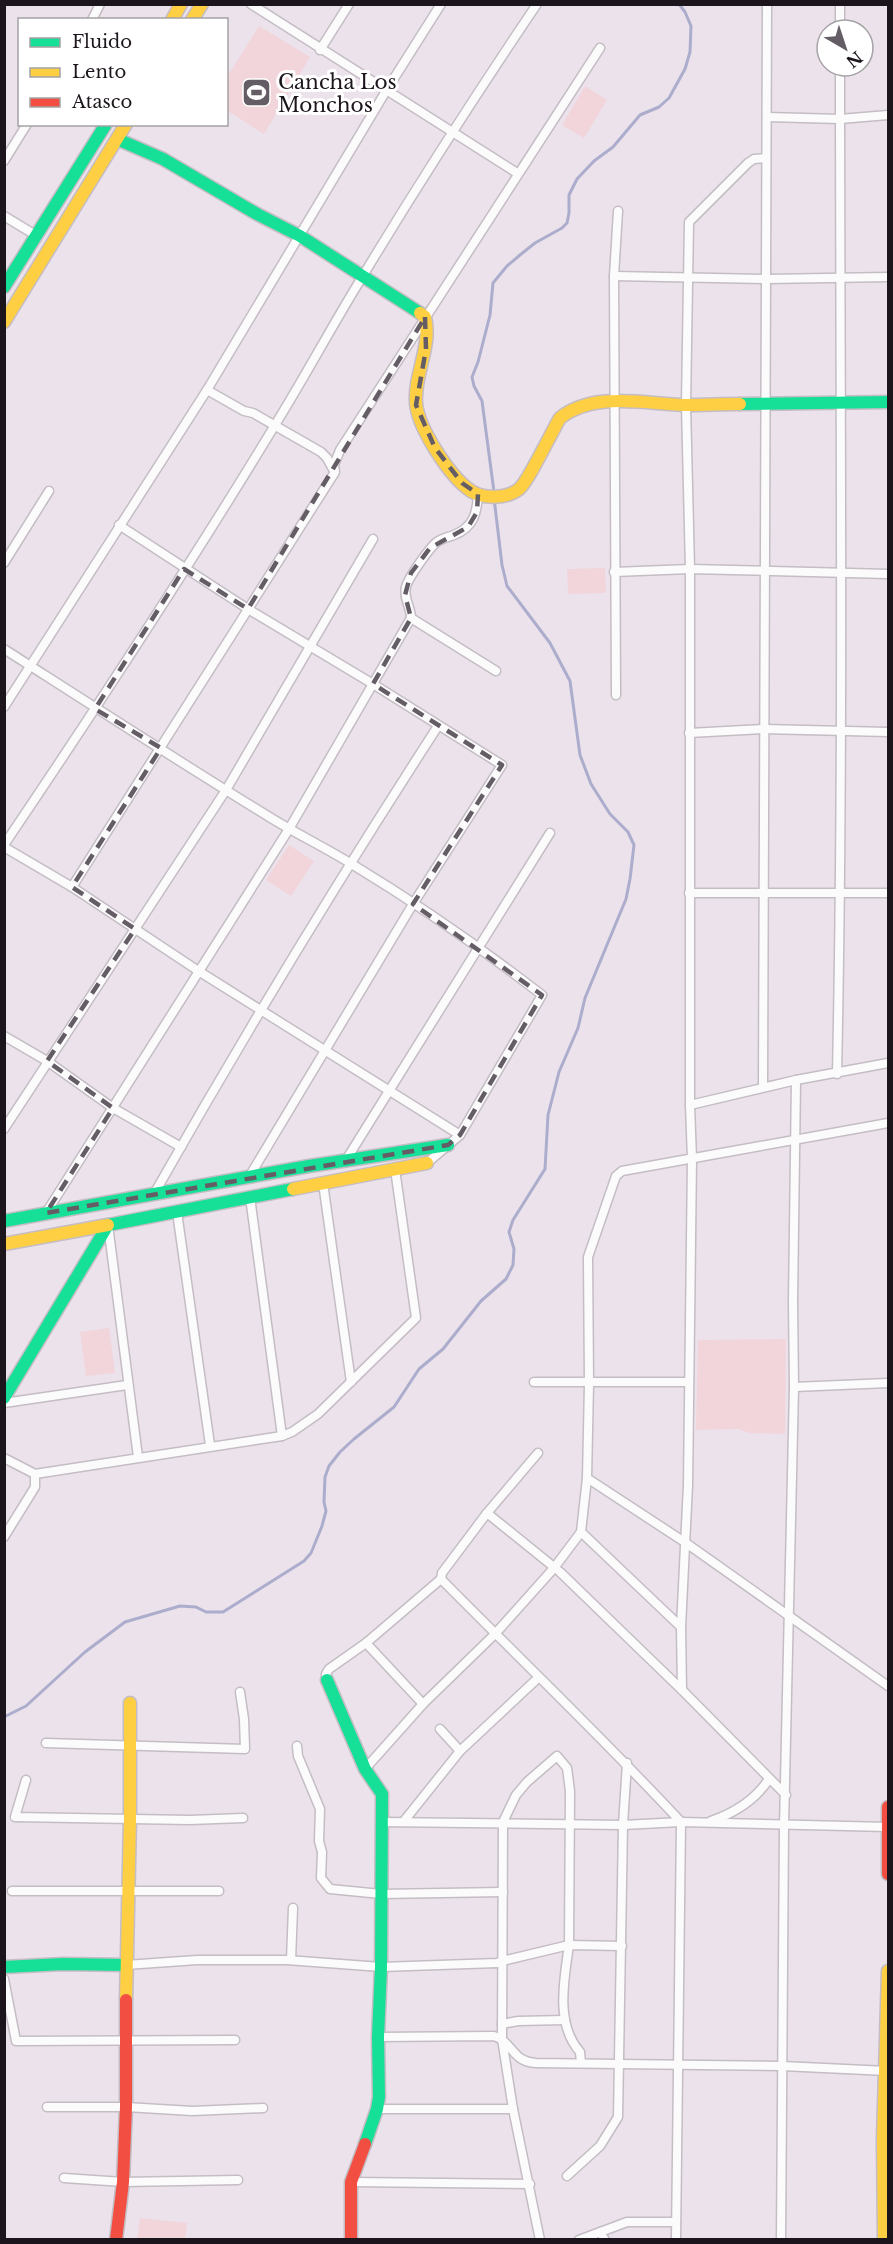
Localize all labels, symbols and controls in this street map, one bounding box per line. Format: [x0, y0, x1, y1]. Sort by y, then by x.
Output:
legend [18, 18, 228, 126]
north arrow [815, 18, 875, 78]
text: Fluido [72, 31, 132, 53]
text: N [842, 47, 867, 72]
text: Lento [72, 61, 126, 83]
place label: Cancha Los Monchos [278, 70, 397, 117]
sports icon: Cancha Los Monchos [241, 77, 273, 109]
text: Atasco [71, 91, 132, 113]

